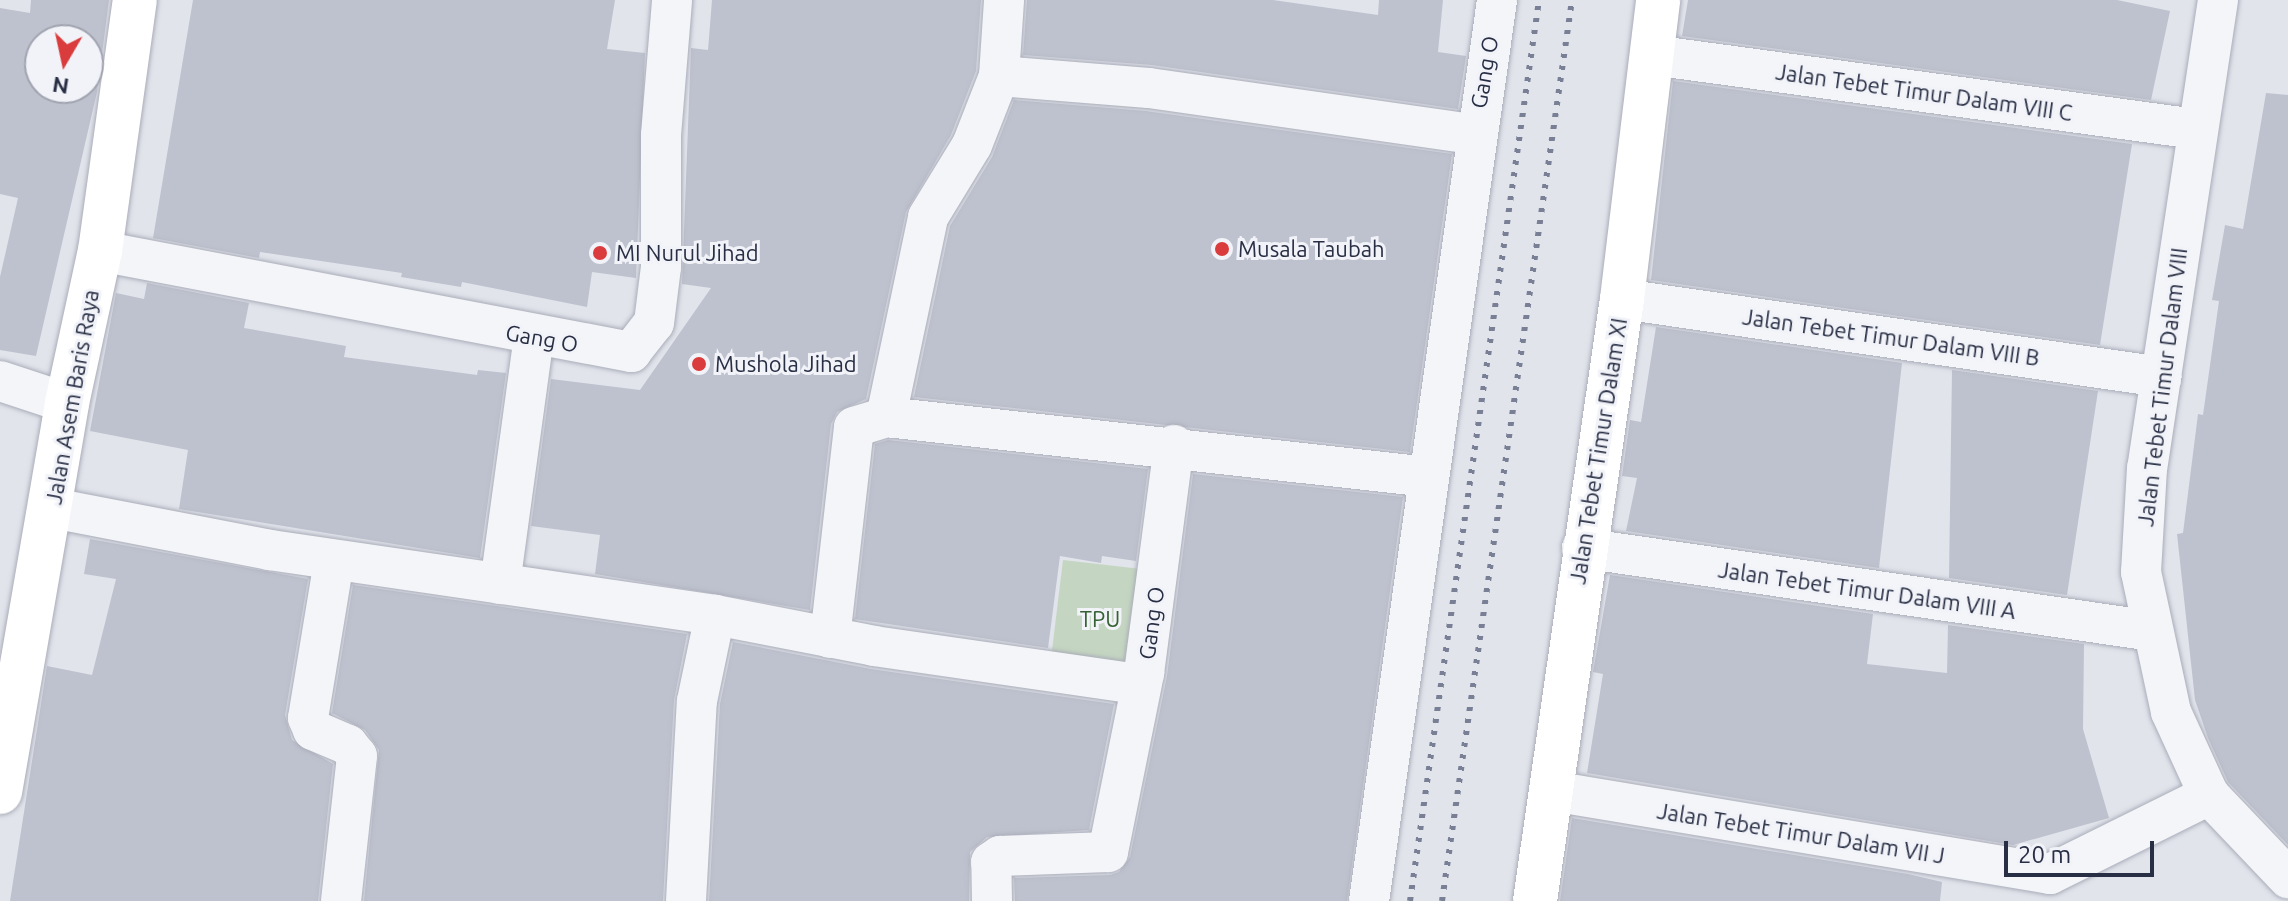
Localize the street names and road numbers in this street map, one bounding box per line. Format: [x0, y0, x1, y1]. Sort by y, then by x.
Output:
street label: Gang O [1465, 34, 1503, 110]
street label: Jalan Tebet Timur Dalam VIII C [1774, 58, 2074, 126]
street label: Jalan Tebet Timur Dalam VIII [2132, 246, 2192, 528]
street label: Jalan Asem Baris Raya [40, 288, 104, 506]
street label: Jalan Tebet Timur Dalam VIII B [1741, 303, 2041, 371]
street label: Jalan Tebet Timur Dalam XI [1564, 316, 1632, 586]
street label: Gang O [504, 319, 580, 357]
street label: Jalan Tebet Timur Dalam VIII A [1717, 556, 2017, 624]
street label: Gang O [1133, 585, 1169, 661]
street label: Jalan Tebet Timur Dalam VII J [1655, 797, 1947, 869]

